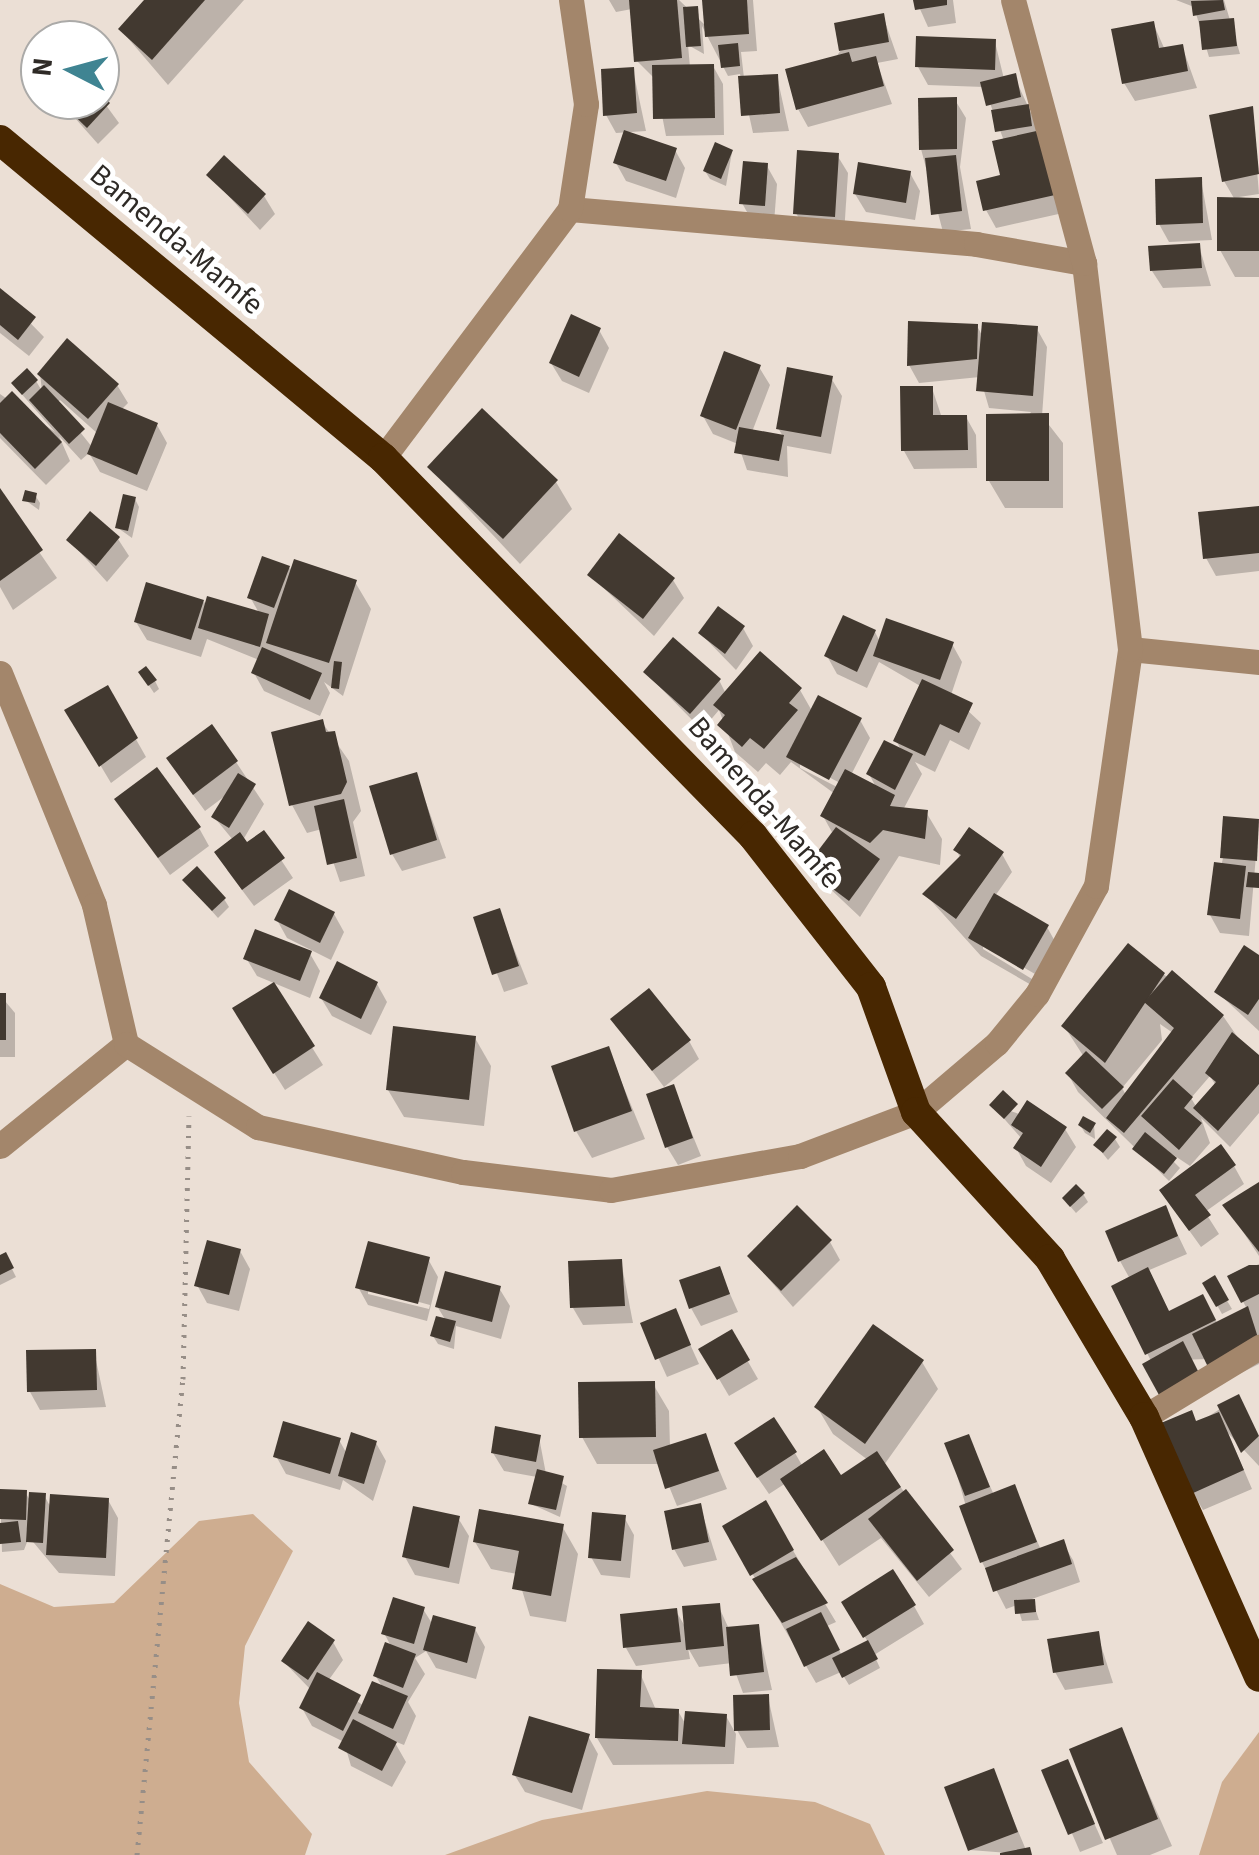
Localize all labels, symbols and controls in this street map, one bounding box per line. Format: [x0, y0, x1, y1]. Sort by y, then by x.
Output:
north arrow [20, 20, 120, 120]
text: N [21, 56, 63, 78]
street label: Bamenda-Mamfe [82, 157, 270, 323]
street label: Bamenda-Mamfe [680, 710, 848, 896]

